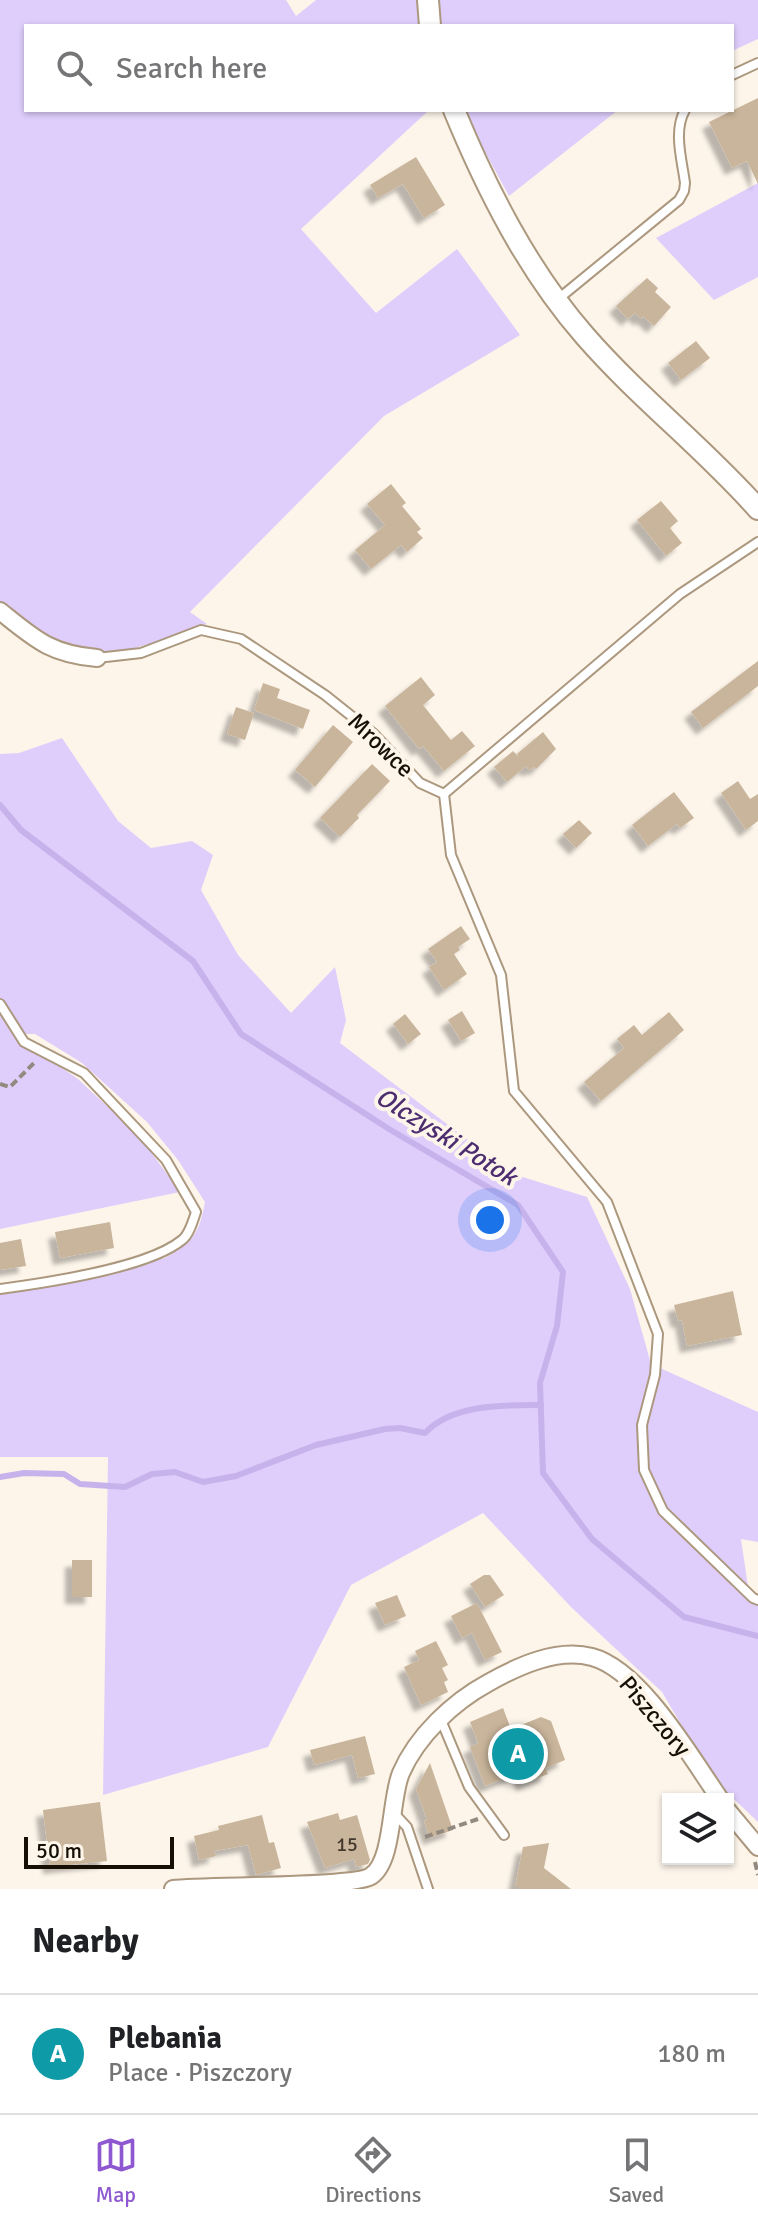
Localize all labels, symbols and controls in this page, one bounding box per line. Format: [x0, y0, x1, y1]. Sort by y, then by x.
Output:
search box [24, 24, 734, 112]
icon: search [52, 46, 96, 90]
text: Search here [116, 50, 267, 87]
street label: Mrowce [342, 706, 420, 784]
water label: Olczyski Potok [370, 1081, 524, 1194]
your location [470, 1200, 510, 1240]
street label: Piszczory [613, 1670, 697, 1762]
pin: A [492, 1724, 544, 1784]
map controls [662, 1793, 734, 1865]
button: layers [662, 1793, 734, 1865]
house number: 15 [336, 1832, 358, 1857]
scale bar [24, 1833, 174, 1869]
text: 50 m [36, 1837, 82, 1864]
text: Nearby [32, 1920, 139, 1962]
text: Plebania [108, 2020, 222, 2057]
text: A [50, 2038, 66, 2070]
text: 180 m [657, 2038, 726, 2070]
text: Place · Piszczory [108, 2057, 292, 2089]
tab: Map [94, 2133, 138, 2208]
tab: Directions [325, 2133, 421, 2208]
tab: Saved [609, 2133, 664, 2208]

